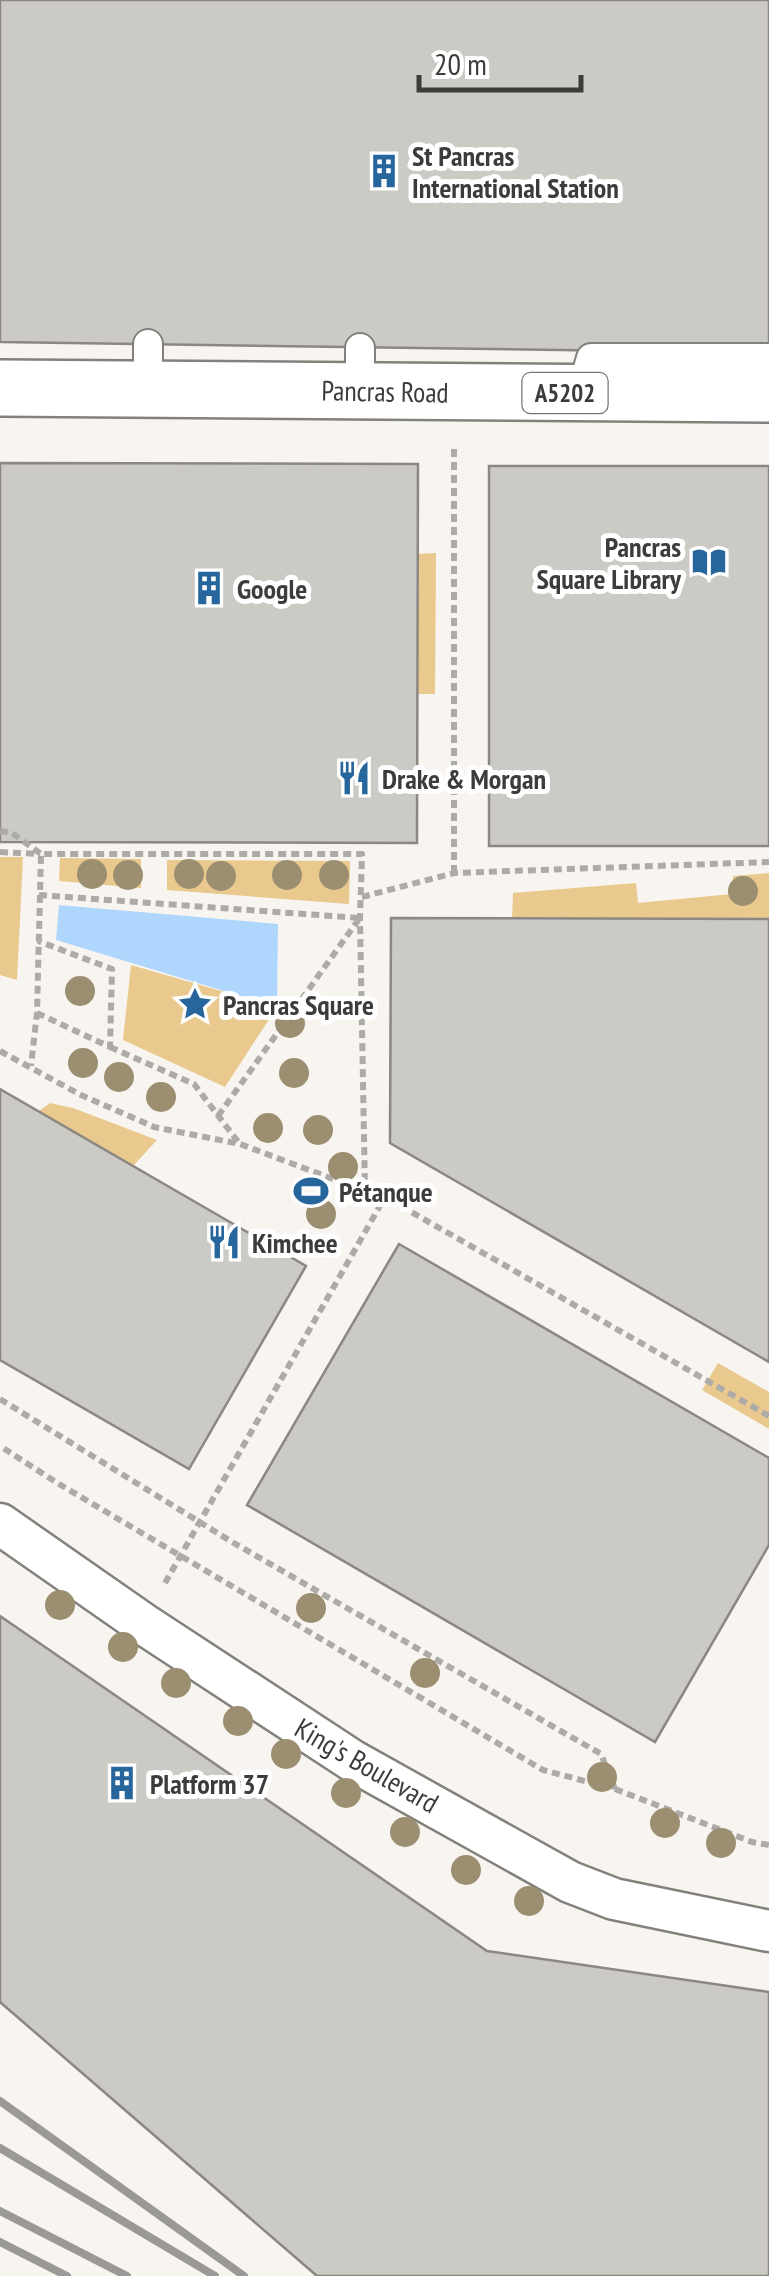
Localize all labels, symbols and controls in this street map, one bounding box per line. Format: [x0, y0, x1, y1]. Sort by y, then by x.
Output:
scale bar [419, 30, 582, 92]
text: 20 m [434, 44, 487, 83]
place label: St Pancras International Station [412, 137, 619, 206]
building icon: St Pancras International Station [365, 152, 403, 190]
street label: Pancras Road [321, 371, 449, 411]
road number: A5202 [522, 373, 608, 413]
place label: Pancras Square Library [537, 528, 682, 597]
library icon: Pancras Square Library [690, 543, 728, 581]
building icon: Google [190, 569, 228, 607]
place label: Google [237, 570, 307, 607]
restaurant icon: Drake & Morgan [335, 759, 373, 797]
place label: Drake & Morgan [382, 760, 546, 797]
place icon: Pancras Square [176, 985, 214, 1023]
place label: Pancras Square [223, 986, 374, 1023]
sports icon: Pétanque [292, 1172, 330, 1210]
place label: Pétanque [339, 1173, 433, 1210]
restaurant icon: Kimchee [205, 1223, 243, 1261]
place label: Kimchee [252, 1224, 338, 1261]
street label: King's Boulevard [288, 1709, 446, 1821]
building icon: Platform 37 [103, 1764, 141, 1802]
place label: Platform 37 [150, 1765, 269, 1802]

